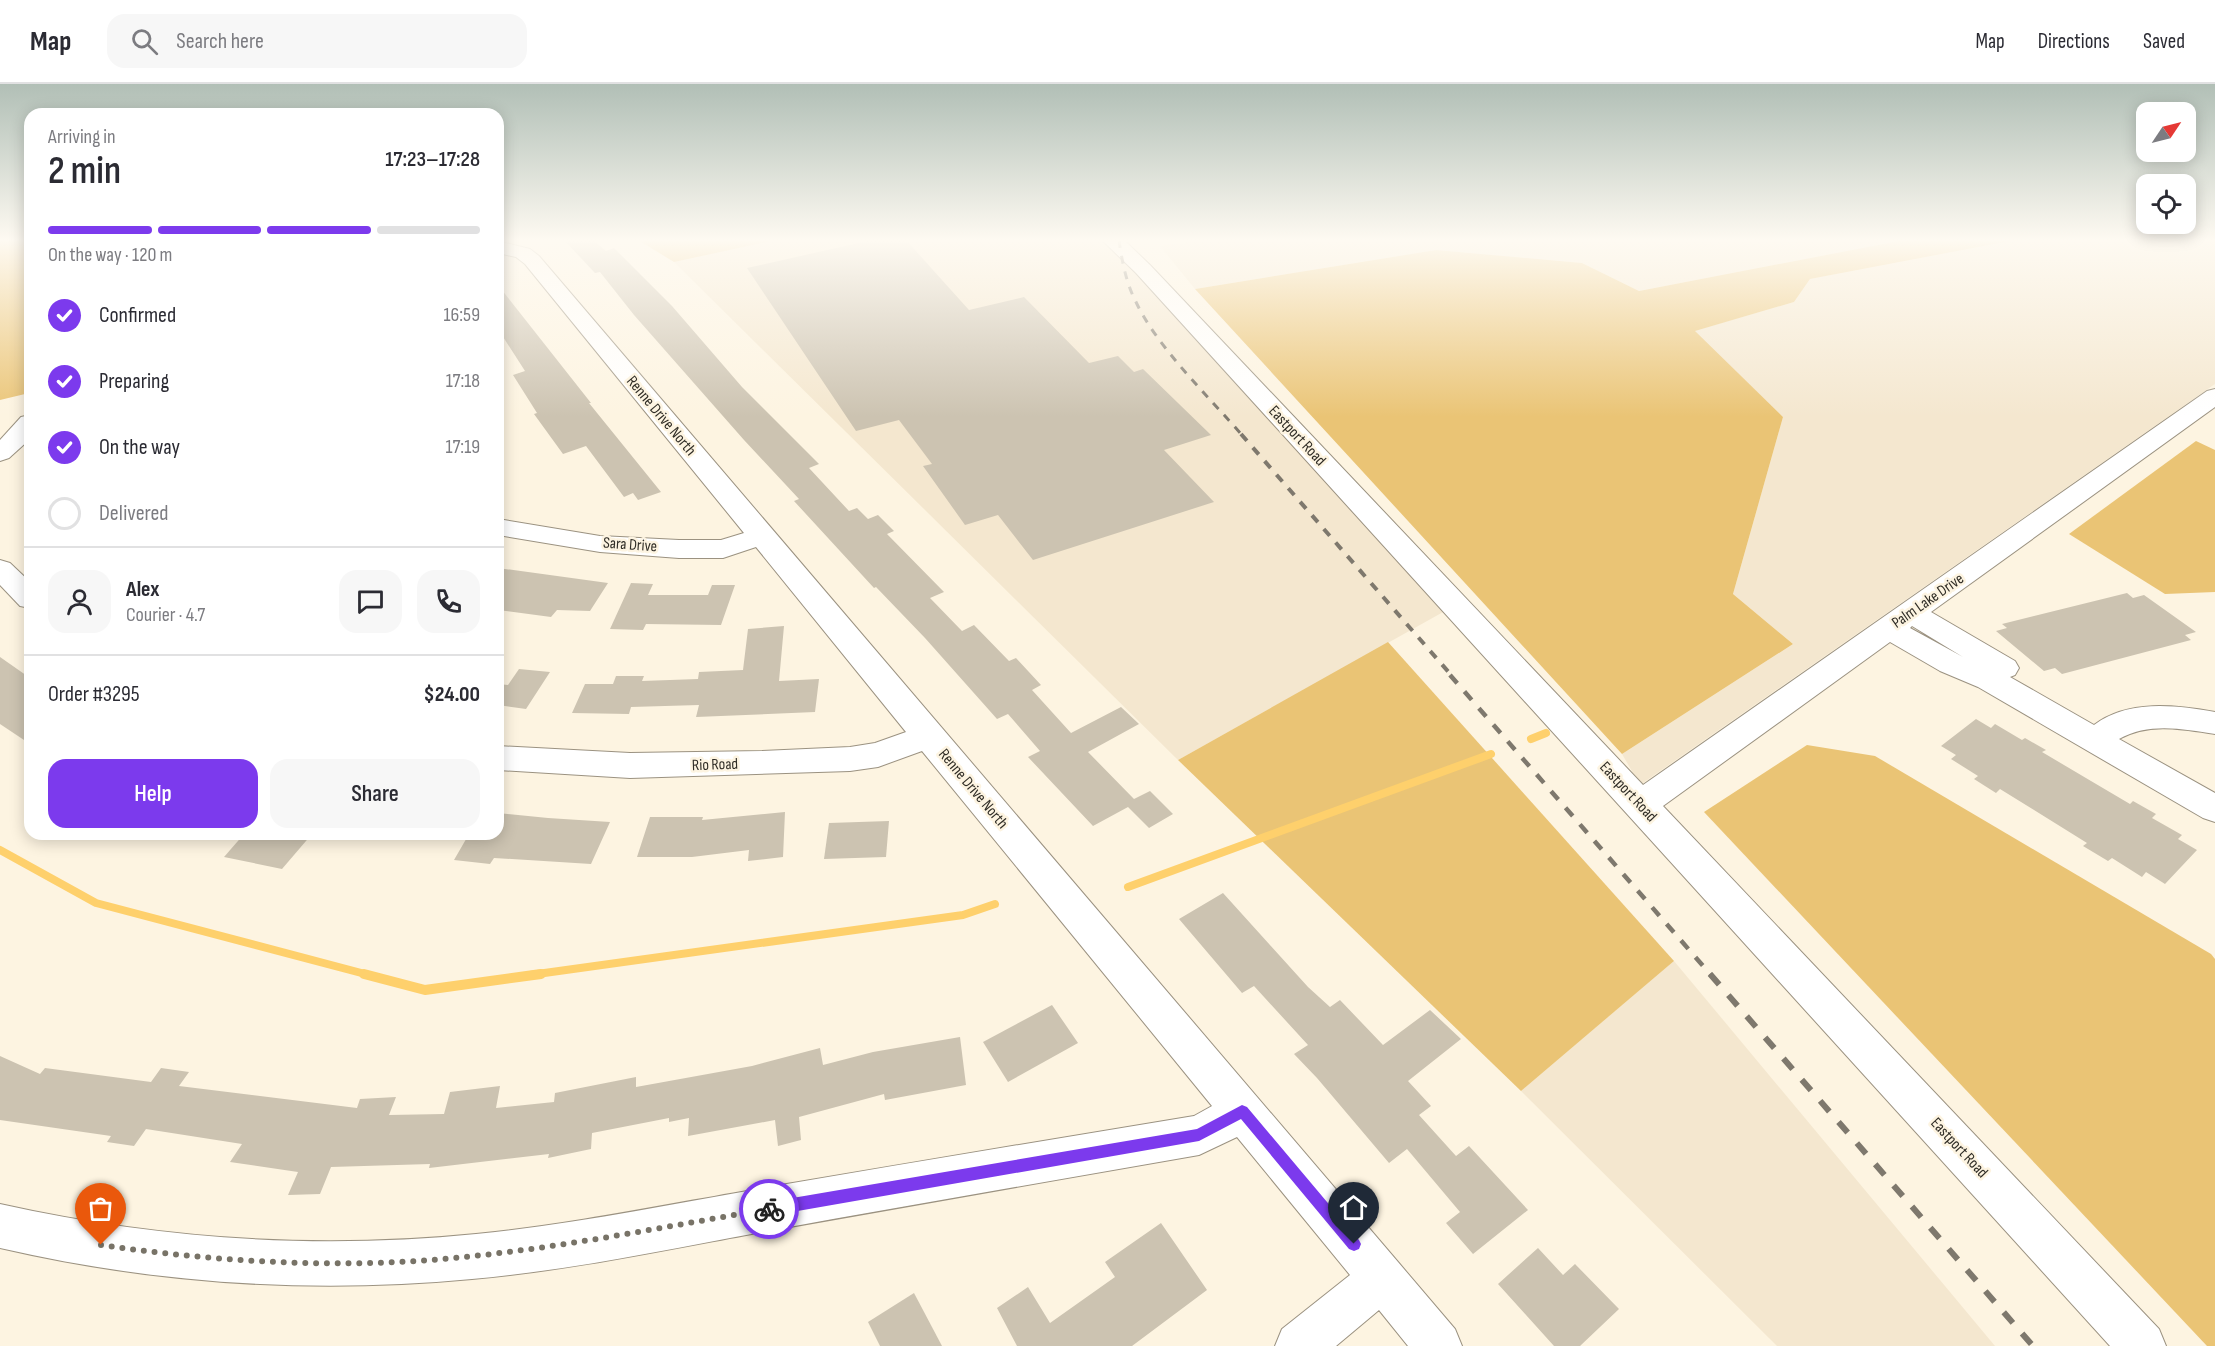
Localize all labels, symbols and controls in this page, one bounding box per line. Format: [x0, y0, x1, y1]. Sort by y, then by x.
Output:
search box [107, 14, 527, 68]
text: Map [30, 25, 71, 58]
icon: search [128, 25, 161, 58]
text: Search here [176, 28, 264, 55]
text: Map [1975, 29, 2005, 54]
text: Directions [2038, 29, 2110, 54]
text: Saved [2143, 29, 2185, 54]
north arrow [2136, 102, 2196, 162]
map controls [2136, 102, 2196, 234]
text: Arriving in [48, 125, 116, 149]
text: 17:23–17:28 [385, 146, 480, 173]
text: 2 min [48, 148, 121, 195]
button: locate [2136, 174, 2196, 234]
text: On the way · 120 m [48, 243, 172, 267]
icon: check [48, 299, 81, 332]
text: Confirmed [99, 302, 176, 329]
text: 16:59 [444, 303, 480, 327]
icon: check [48, 365, 81, 398]
text: Preparing [99, 368, 169, 395]
text: 17:18 [446, 369, 480, 393]
street label: Renne Drive North [622, 372, 700, 460]
street label: Eastport Road [1264, 402, 1330, 470]
icon: check [48, 431, 81, 464]
text: On the way [99, 434, 180, 461]
text: 17:19 [446, 435, 480, 459]
text: Delivered [99, 500, 168, 527]
street label: Sara Drive [602, 534, 658, 556]
street label: Palm Lake Drive [1888, 569, 1968, 633]
button: person [48, 570, 111, 633]
button: chat [339, 570, 402, 633]
button: phone [417, 570, 480, 633]
text: Alex [126, 576, 159, 603]
text: Courier · 4.7 [126, 603, 205, 627]
text: Order #3295 [48, 681, 140, 708]
text: $24.00 [424, 681, 480, 708]
street label: Renne Drive North [934, 745, 1012, 833]
street label: Rio Road [692, 755, 738, 775]
street label: Eastport Road [1595, 758, 1661, 826]
button: Help [48, 759, 258, 828]
button: Share [270, 759, 480, 828]
street label: Eastport Road [1926, 1114, 1992, 1182]
courier [739, 1179, 799, 1239]
pin [1328, 1182, 1379, 1244]
pin [75, 1183, 126, 1245]
icon: home [1337, 1191, 1370, 1224]
icon: bag [84, 1192, 117, 1225]
icon: bike [753, 1193, 786, 1226]

